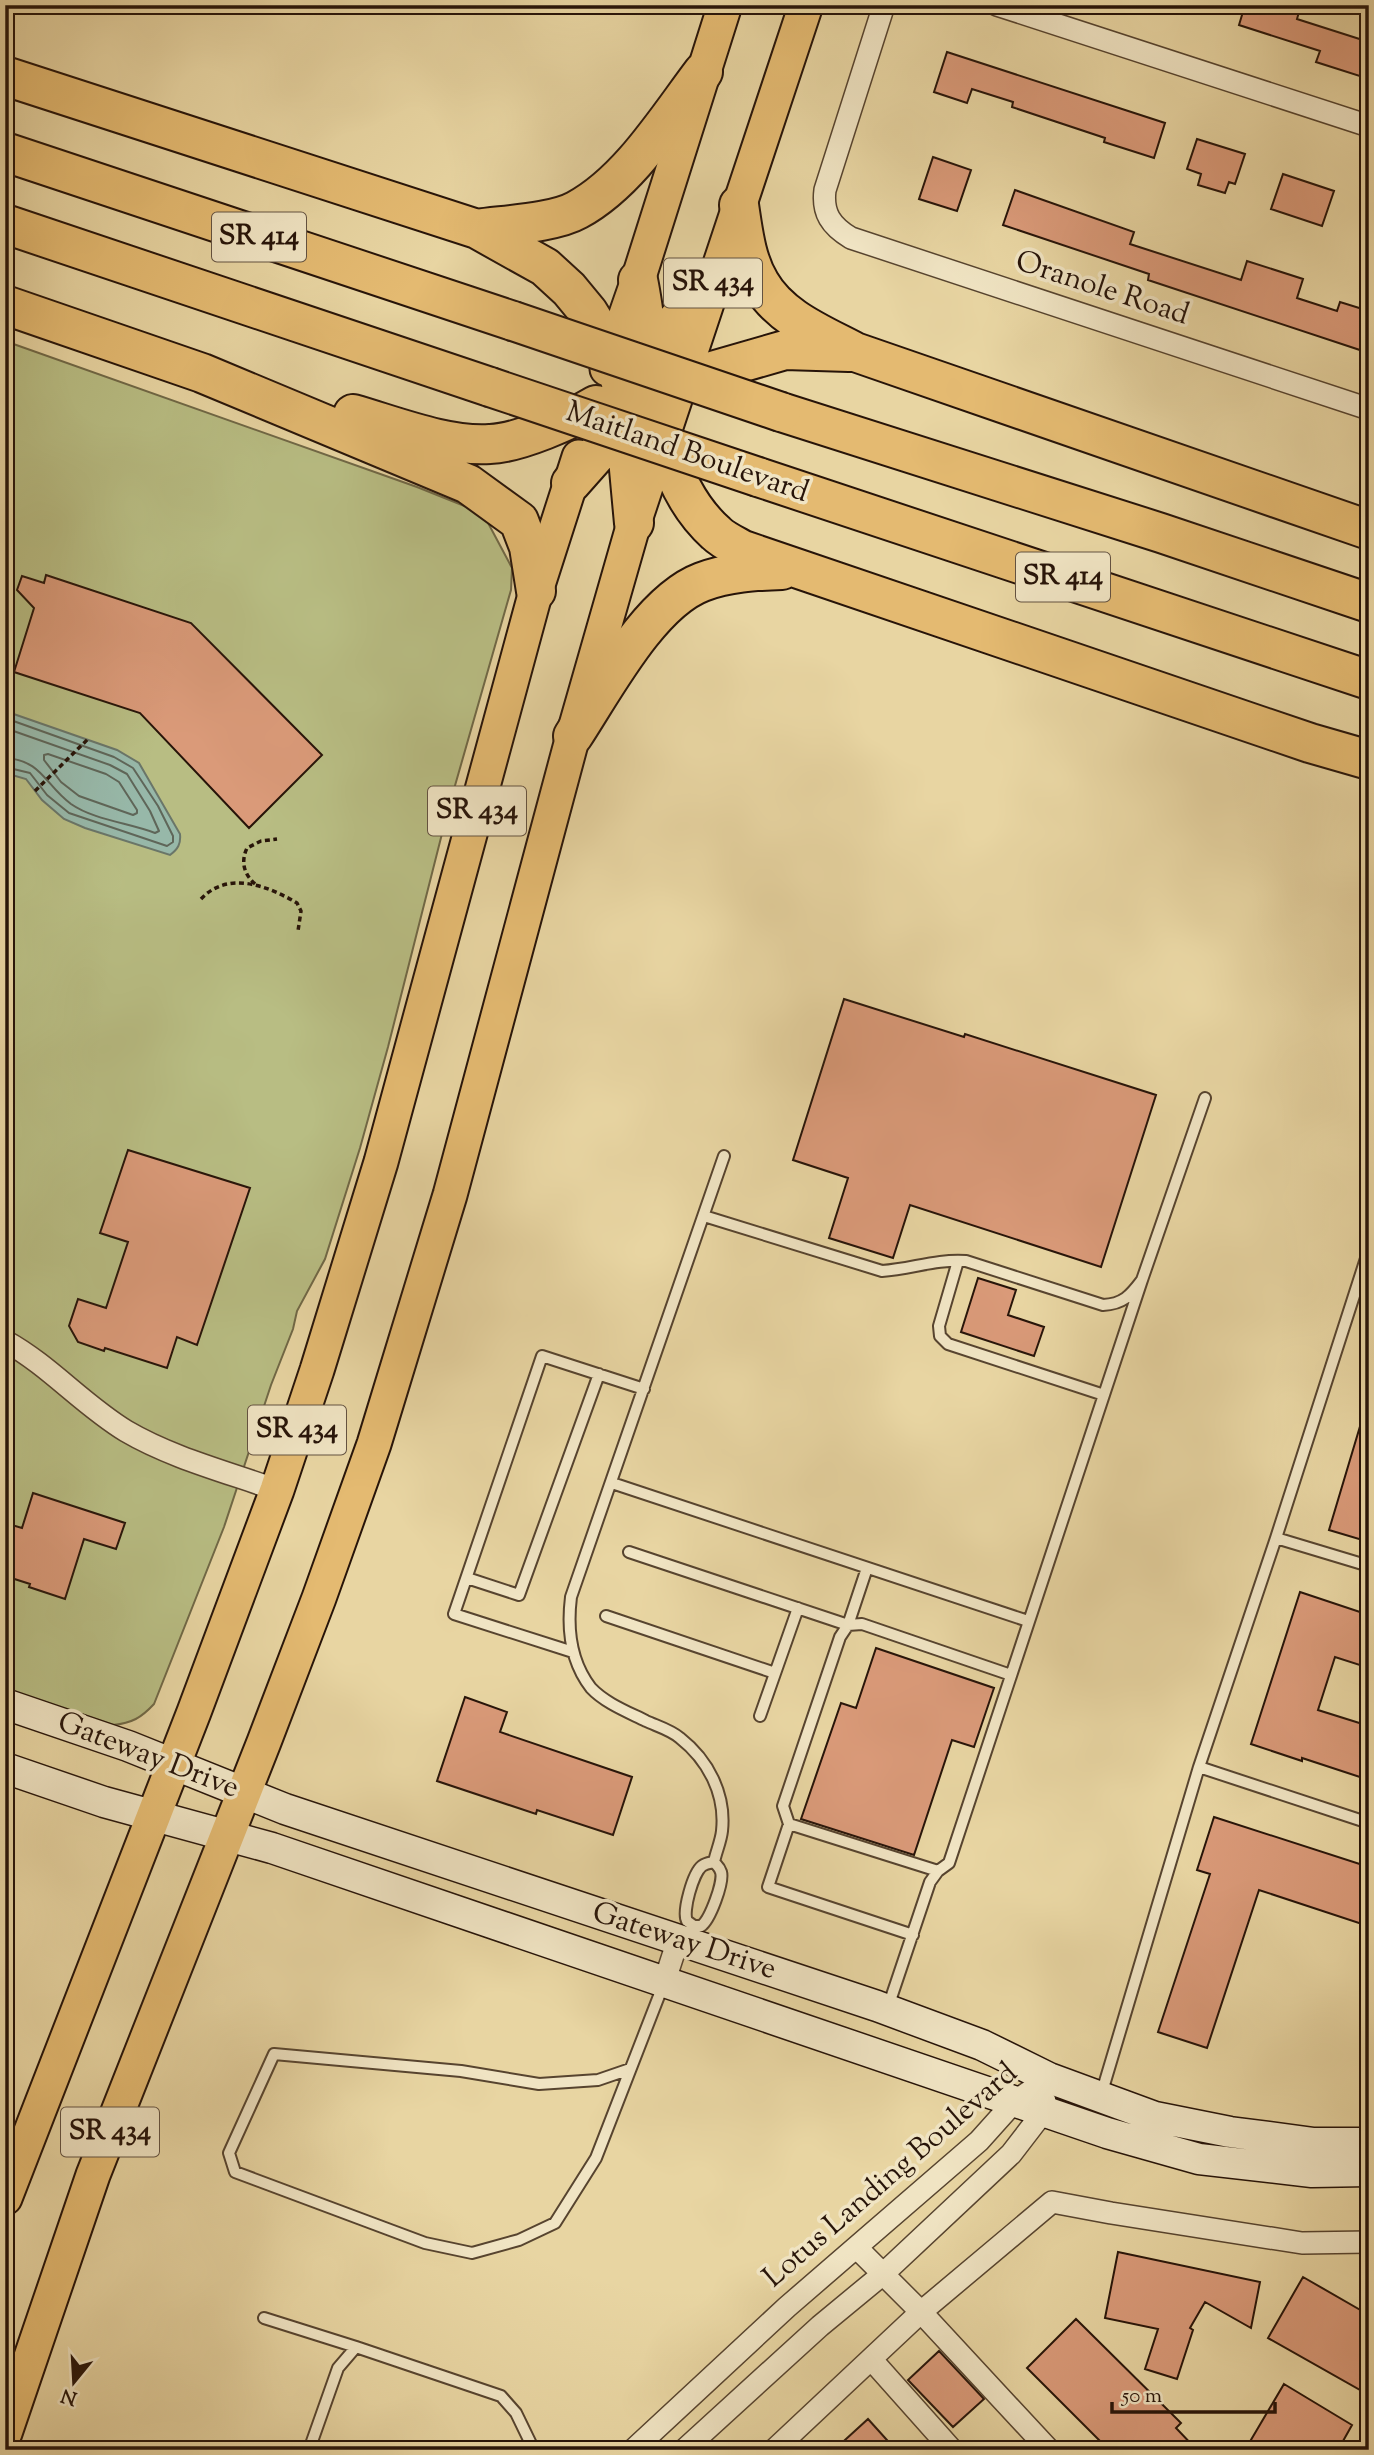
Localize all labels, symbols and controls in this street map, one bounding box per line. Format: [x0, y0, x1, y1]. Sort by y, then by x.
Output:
road number: SR 414 [212, 212, 306, 262]
street label: Oranole Road [1010, 241, 1194, 337]
road number: SR 434 [664, 258, 762, 308]
street label: Maitland Boulevard [560, 391, 814, 515]
road number: SR 414 [1016, 552, 1110, 602]
road number: SR 434 [428, 786, 526, 836]
road number: SR 434 [248, 1406, 346, 1454]
street label: Gateway Drive [51, 1702, 245, 1810]
street label: Gateway Drive [586, 1892, 782, 1992]
street label: Lotus Landing Boulevard [754, 2053, 1028, 2299]
road number: SR 434 [61, 2108, 159, 2156]
north arrow [38, 2346, 108, 2416]
scale bar [1112, 2371, 1274, 2415]
text: N [58, 2381, 81, 2411]
text: 50 m [1121, 2382, 1162, 2412]

